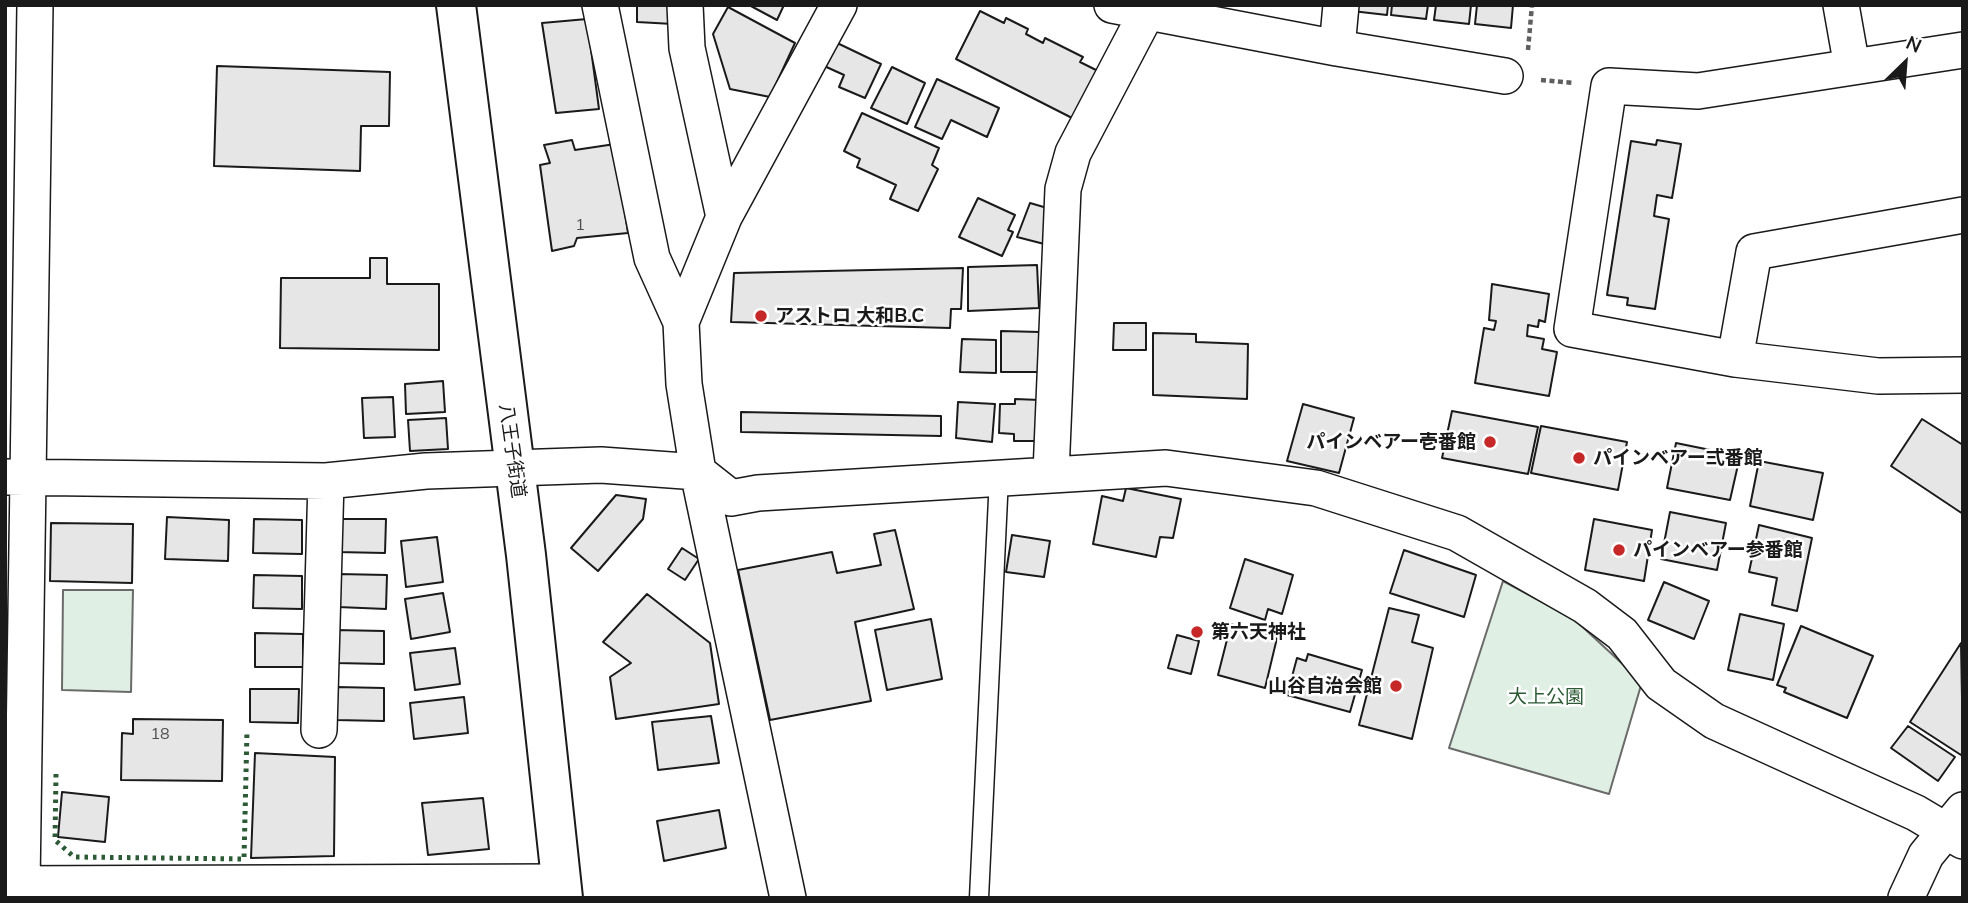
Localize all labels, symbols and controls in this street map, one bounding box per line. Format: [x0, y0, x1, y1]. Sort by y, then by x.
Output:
north arrow [1870, 28, 1940, 98]
text: N [1902, 30, 1925, 58]
house number: 1 [575, 215, 585, 235]
place label: アストロ 大和B.C [775, 305, 924, 327]
marker: アストロ 大和B.C [753, 308, 769, 324]
street label: 八王子街道 [494, 402, 530, 500]
place label: パインベアー壱番館 [1306, 431, 1476, 453]
marker: パインベアー壱番館 [1482, 434, 1498, 450]
place label: パインベアー弍番館 [1593, 447, 1763, 469]
marker: パインベアー弍番館 [1571, 450, 1587, 466]
place label: パインベアー参番館 [1633, 539, 1803, 561]
marker: パインベアー参番館 [1611, 542, 1627, 558]
place label: 第六天神社 [1211, 621, 1306, 643]
marker: 第六天神社 [1189, 624, 1205, 640]
place label: 山谷自治会館 [1268, 675, 1382, 697]
marker: 山谷自治会館 [1388, 678, 1404, 694]
park label: 大上公園 [1508, 686, 1584, 708]
house number: 18 [150, 724, 170, 744]

